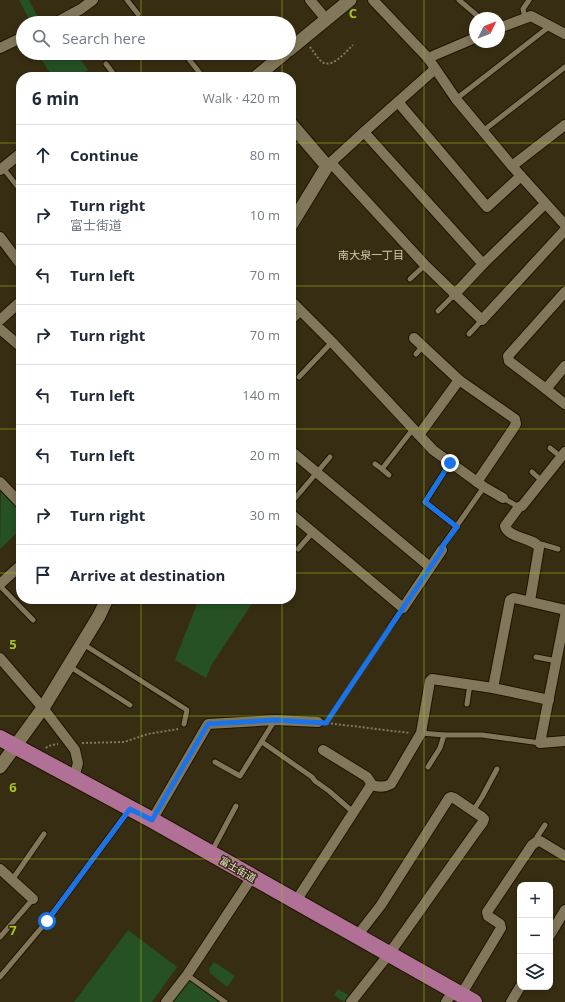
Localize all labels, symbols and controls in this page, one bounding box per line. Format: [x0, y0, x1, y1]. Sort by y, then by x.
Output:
text: C [349, 4, 357, 22]
north arrow [469, 12, 505, 48]
search box [16, 16, 296, 60]
icon: search [30, 27, 52, 49]
text: Search here [62, 28, 146, 48]
text: 6 min [32, 87, 79, 110]
text: Walk · 420 m [203, 89, 280, 107]
icon: ahead [32, 144, 54, 166]
text: Continue [70, 145, 138, 165]
text: 80 m [250, 146, 280, 164]
text: Turn right [70, 195, 145, 215]
icon: right [32, 204, 54, 226]
text: 10 m [250, 206, 280, 224]
text: 富士街道 [70, 216, 122, 234]
district label: 南大泉一丁目 [338, 247, 404, 262]
icon: left [32, 264, 54, 286]
text: Turn left [70, 265, 135, 285]
text: 70 m [250, 266, 280, 284]
icon: right [32, 324, 54, 346]
text: Turn right [70, 325, 145, 345]
text: 70 m [250, 326, 280, 344]
icon: left [32, 384, 54, 406]
text: Turn left [70, 385, 135, 405]
text: 140 m [242, 386, 280, 404]
icon: left [32, 444, 54, 466]
text: Turn left [70, 445, 135, 465]
text: 20 m [250, 446, 280, 464]
route end [441, 454, 459, 472]
icon: right [32, 504, 54, 526]
text: Turn right [70, 505, 145, 525]
text: 30 m [250, 506, 280, 524]
icon: arrive [32, 564, 54, 586]
text: Arrive at destination [70, 565, 225, 585]
text: 5 [9, 635, 17, 653]
text: 6 [9, 778, 17, 796]
street label: 富士街道 [217, 853, 259, 885]
map controls [517, 882, 553, 990]
button: + [517, 882, 553, 918]
route start [38, 912, 56, 930]
button: − [517, 918, 553, 954]
text: 7 [9, 921, 17, 939]
button: layers [517, 954, 553, 990]

